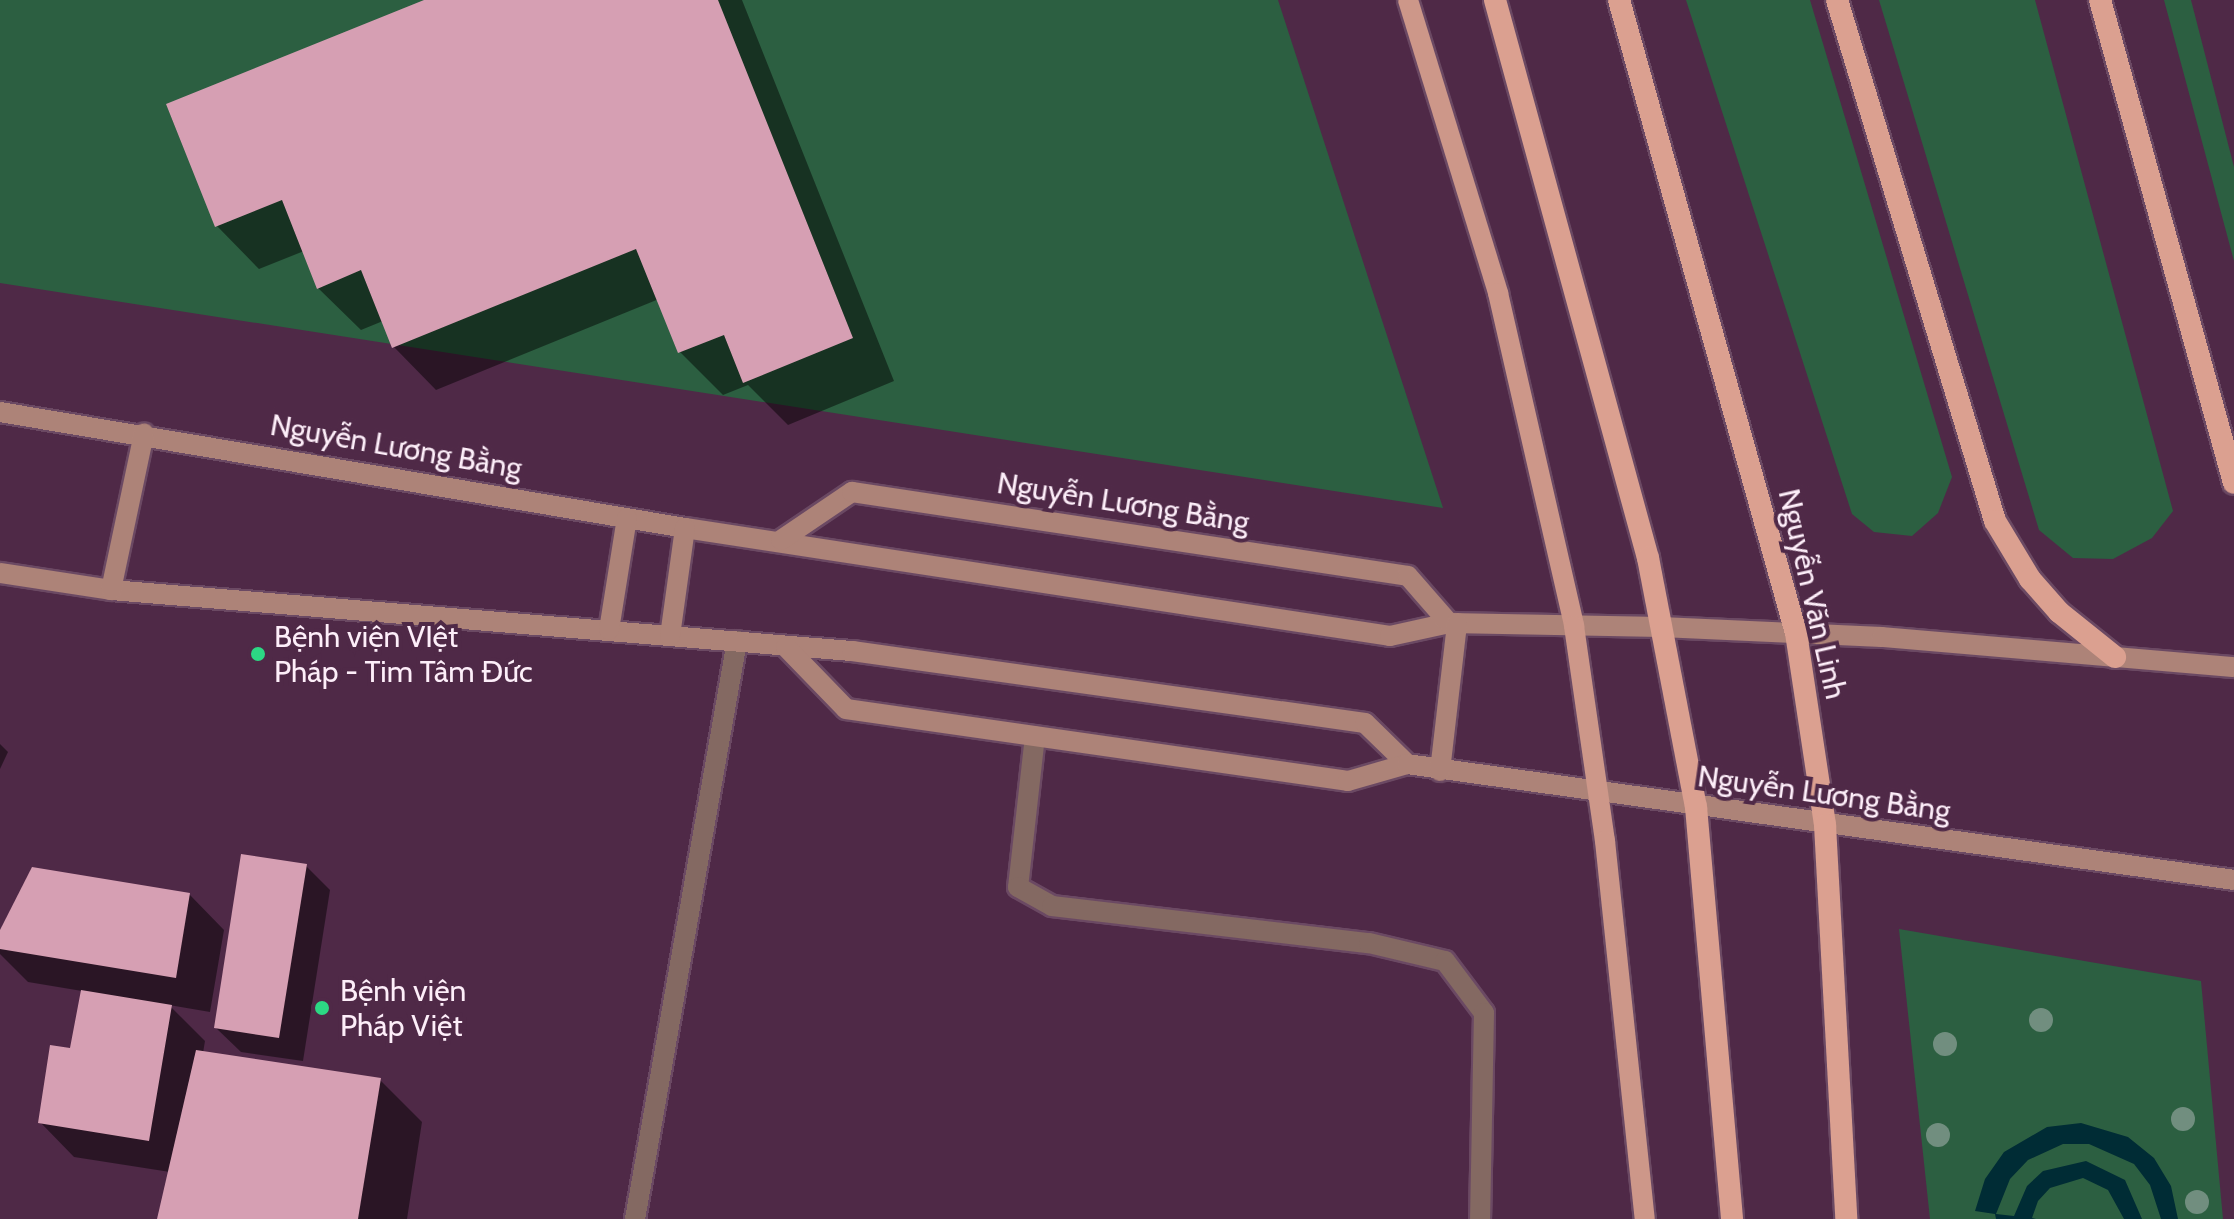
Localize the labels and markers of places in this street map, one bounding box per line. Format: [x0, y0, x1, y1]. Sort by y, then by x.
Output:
place label: Bệnh viện VIệt Pháp - Tim Tâm Đức [274, 619, 533, 690]
marker: Bệnh viện VIệt Pháp - Tim Tâm Đức [249, 645, 267, 663]
place label: Bệnh viện Pháp Việt [340, 973, 466, 1044]
marker: Bệnh viện Pháp Việt [311, 997, 333, 1019]

